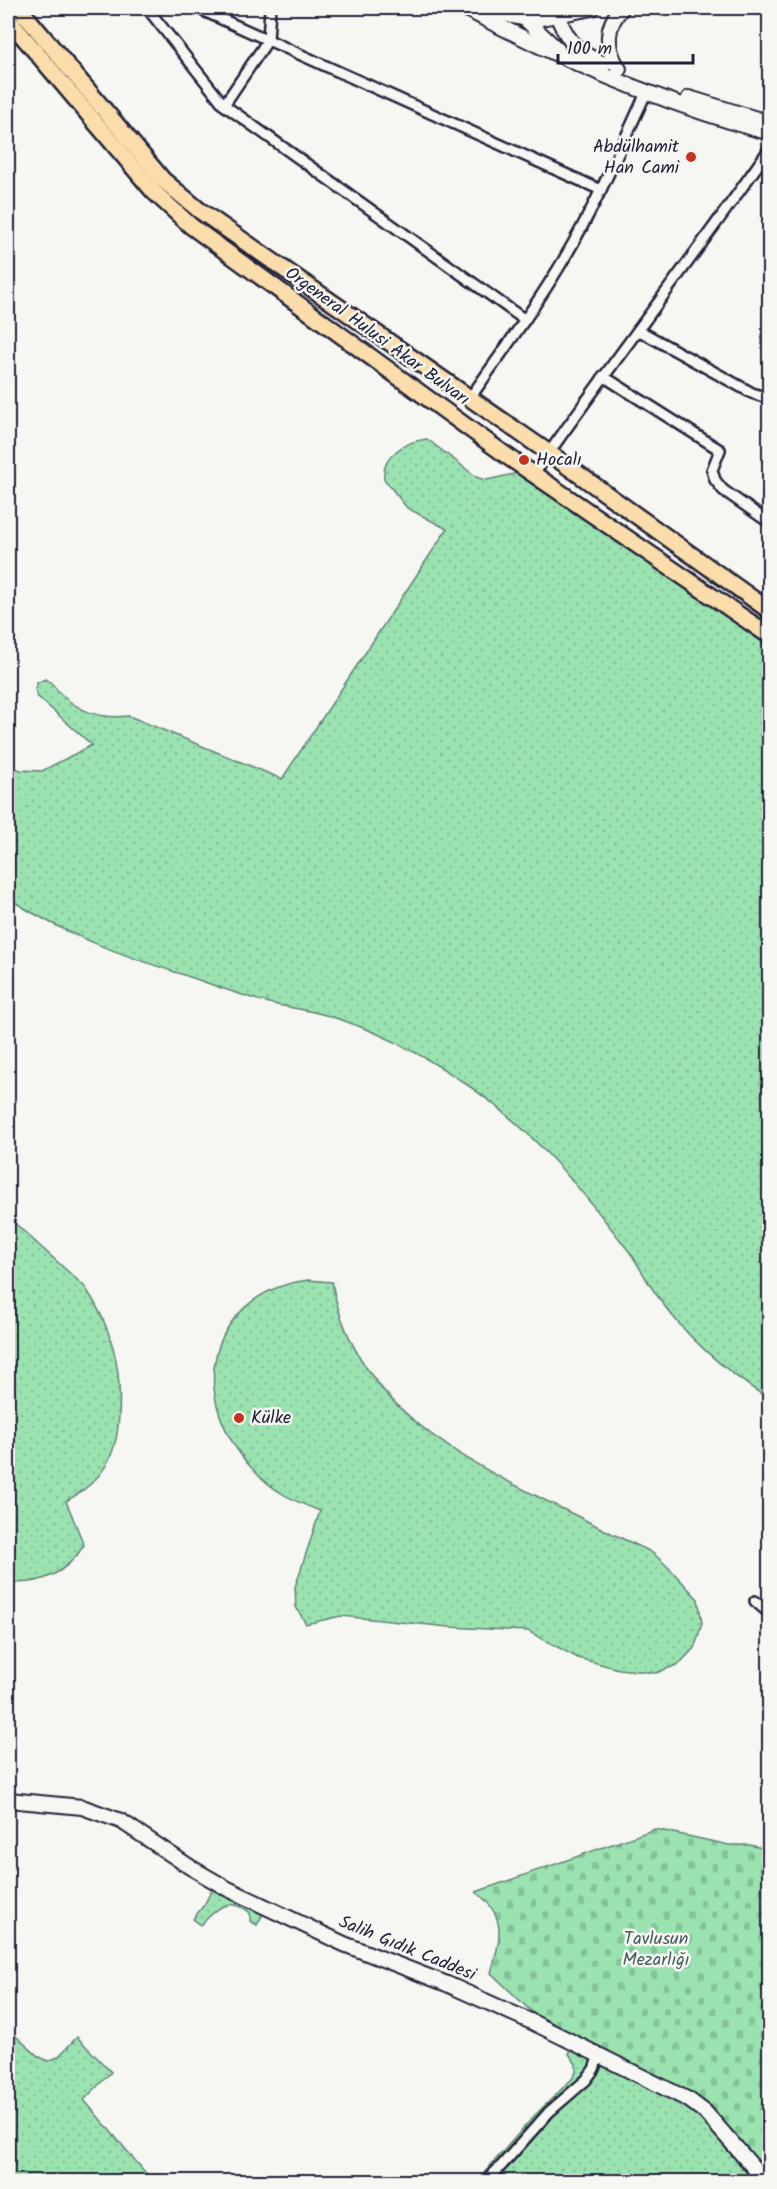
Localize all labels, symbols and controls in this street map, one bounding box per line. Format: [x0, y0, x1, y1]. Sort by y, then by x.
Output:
scale bar [558, 27, 693, 65]
text: 100 m [567, 35, 612, 64]
place label: Abdülhamit Han Cami [593, 133, 680, 183]
marker: Abdülhamit Han Cami [684, 150, 698, 164]
street label: Orgeneral Hulusi Akar Bulvarı [278, 260, 476, 414]
place label: Hocalı [536, 446, 582, 475]
marker: Hocalı [517, 453, 531, 467]
place label: Külke [251, 1404, 291, 1433]
marker: Külke [232, 1411, 246, 1425]
street label: Salih Gıdık Caddesi [334, 1908, 481, 1990]
park label: Tavlusun Mezarlığı [623, 1925, 689, 1975]

